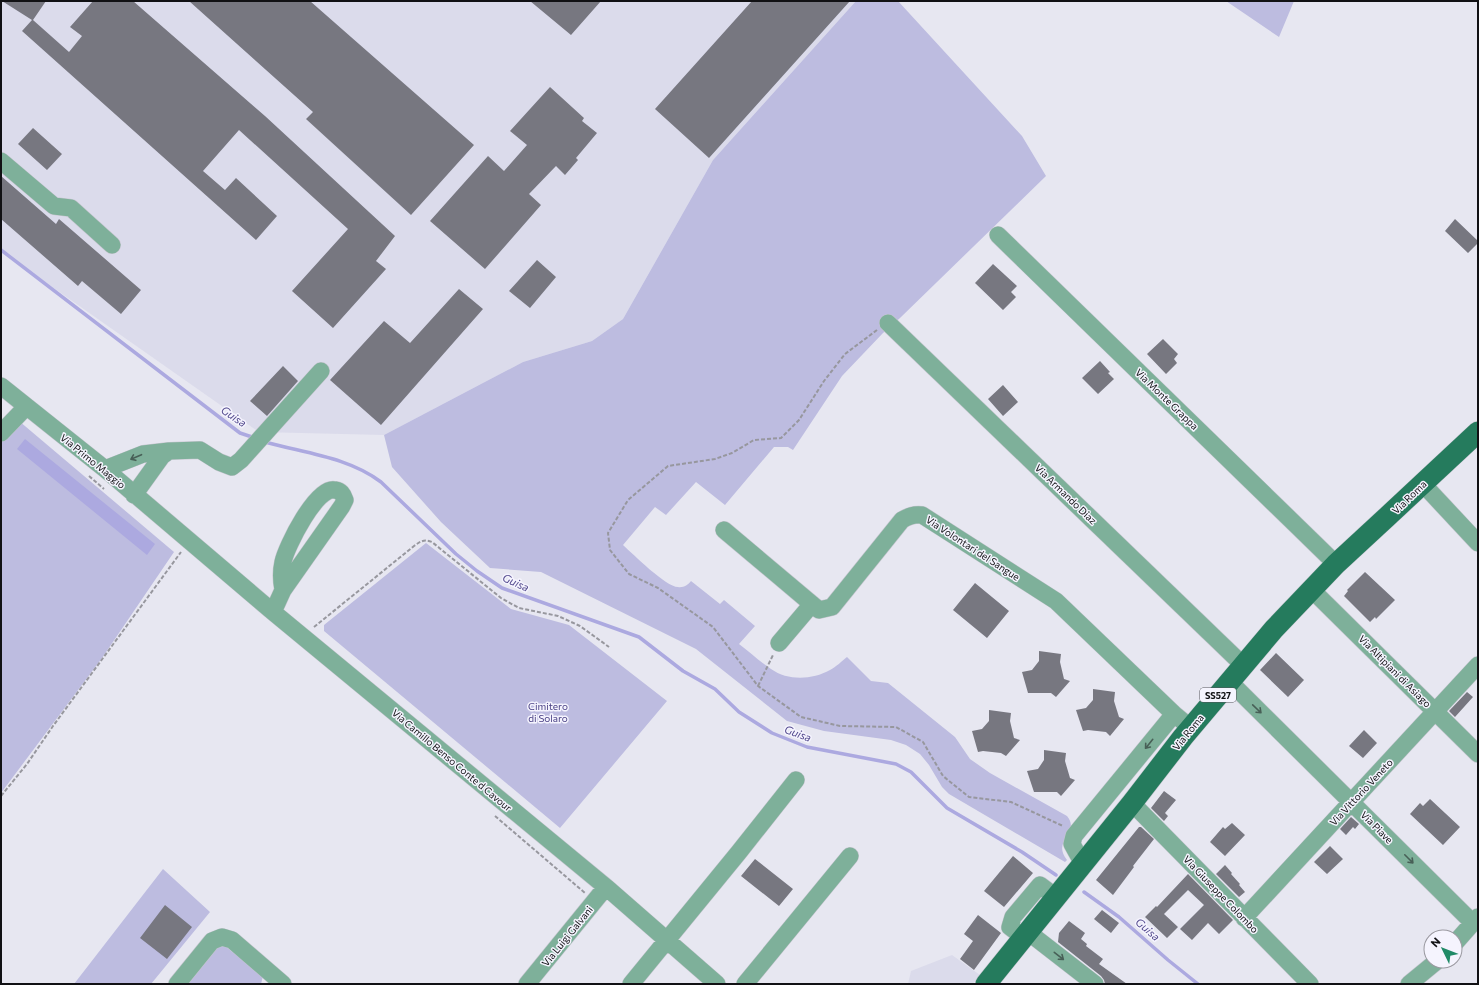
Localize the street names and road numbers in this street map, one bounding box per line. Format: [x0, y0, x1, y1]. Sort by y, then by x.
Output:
street label: Via Monte Grappa [1133, 366, 1201, 432]
street label: Via Primo Maggio [58, 431, 128, 491]
street label: Via Armando Diaz [1033, 462, 1099, 526]
street label: Via Roma [1389, 478, 1429, 516]
street label: Via Volontari del Sangue [924, 513, 1022, 583]
street label: Via Altipiani di Asiago [1356, 632, 1434, 710]
road number: SS527 [1200, 688, 1236, 702]
street label: Via Camillo Benso Conte d Cavour [390, 706, 514, 814]
street label: Via Roma [1170, 712, 1206, 752]
street label: Via Vittorio Veneto [1327, 756, 1395, 828]
street label: Via Piave [1358, 808, 1396, 846]
street label: Via Giuseppe Colombo [1181, 853, 1261, 935]
street label: Via Luigi Galvani [539, 903, 595, 969]

